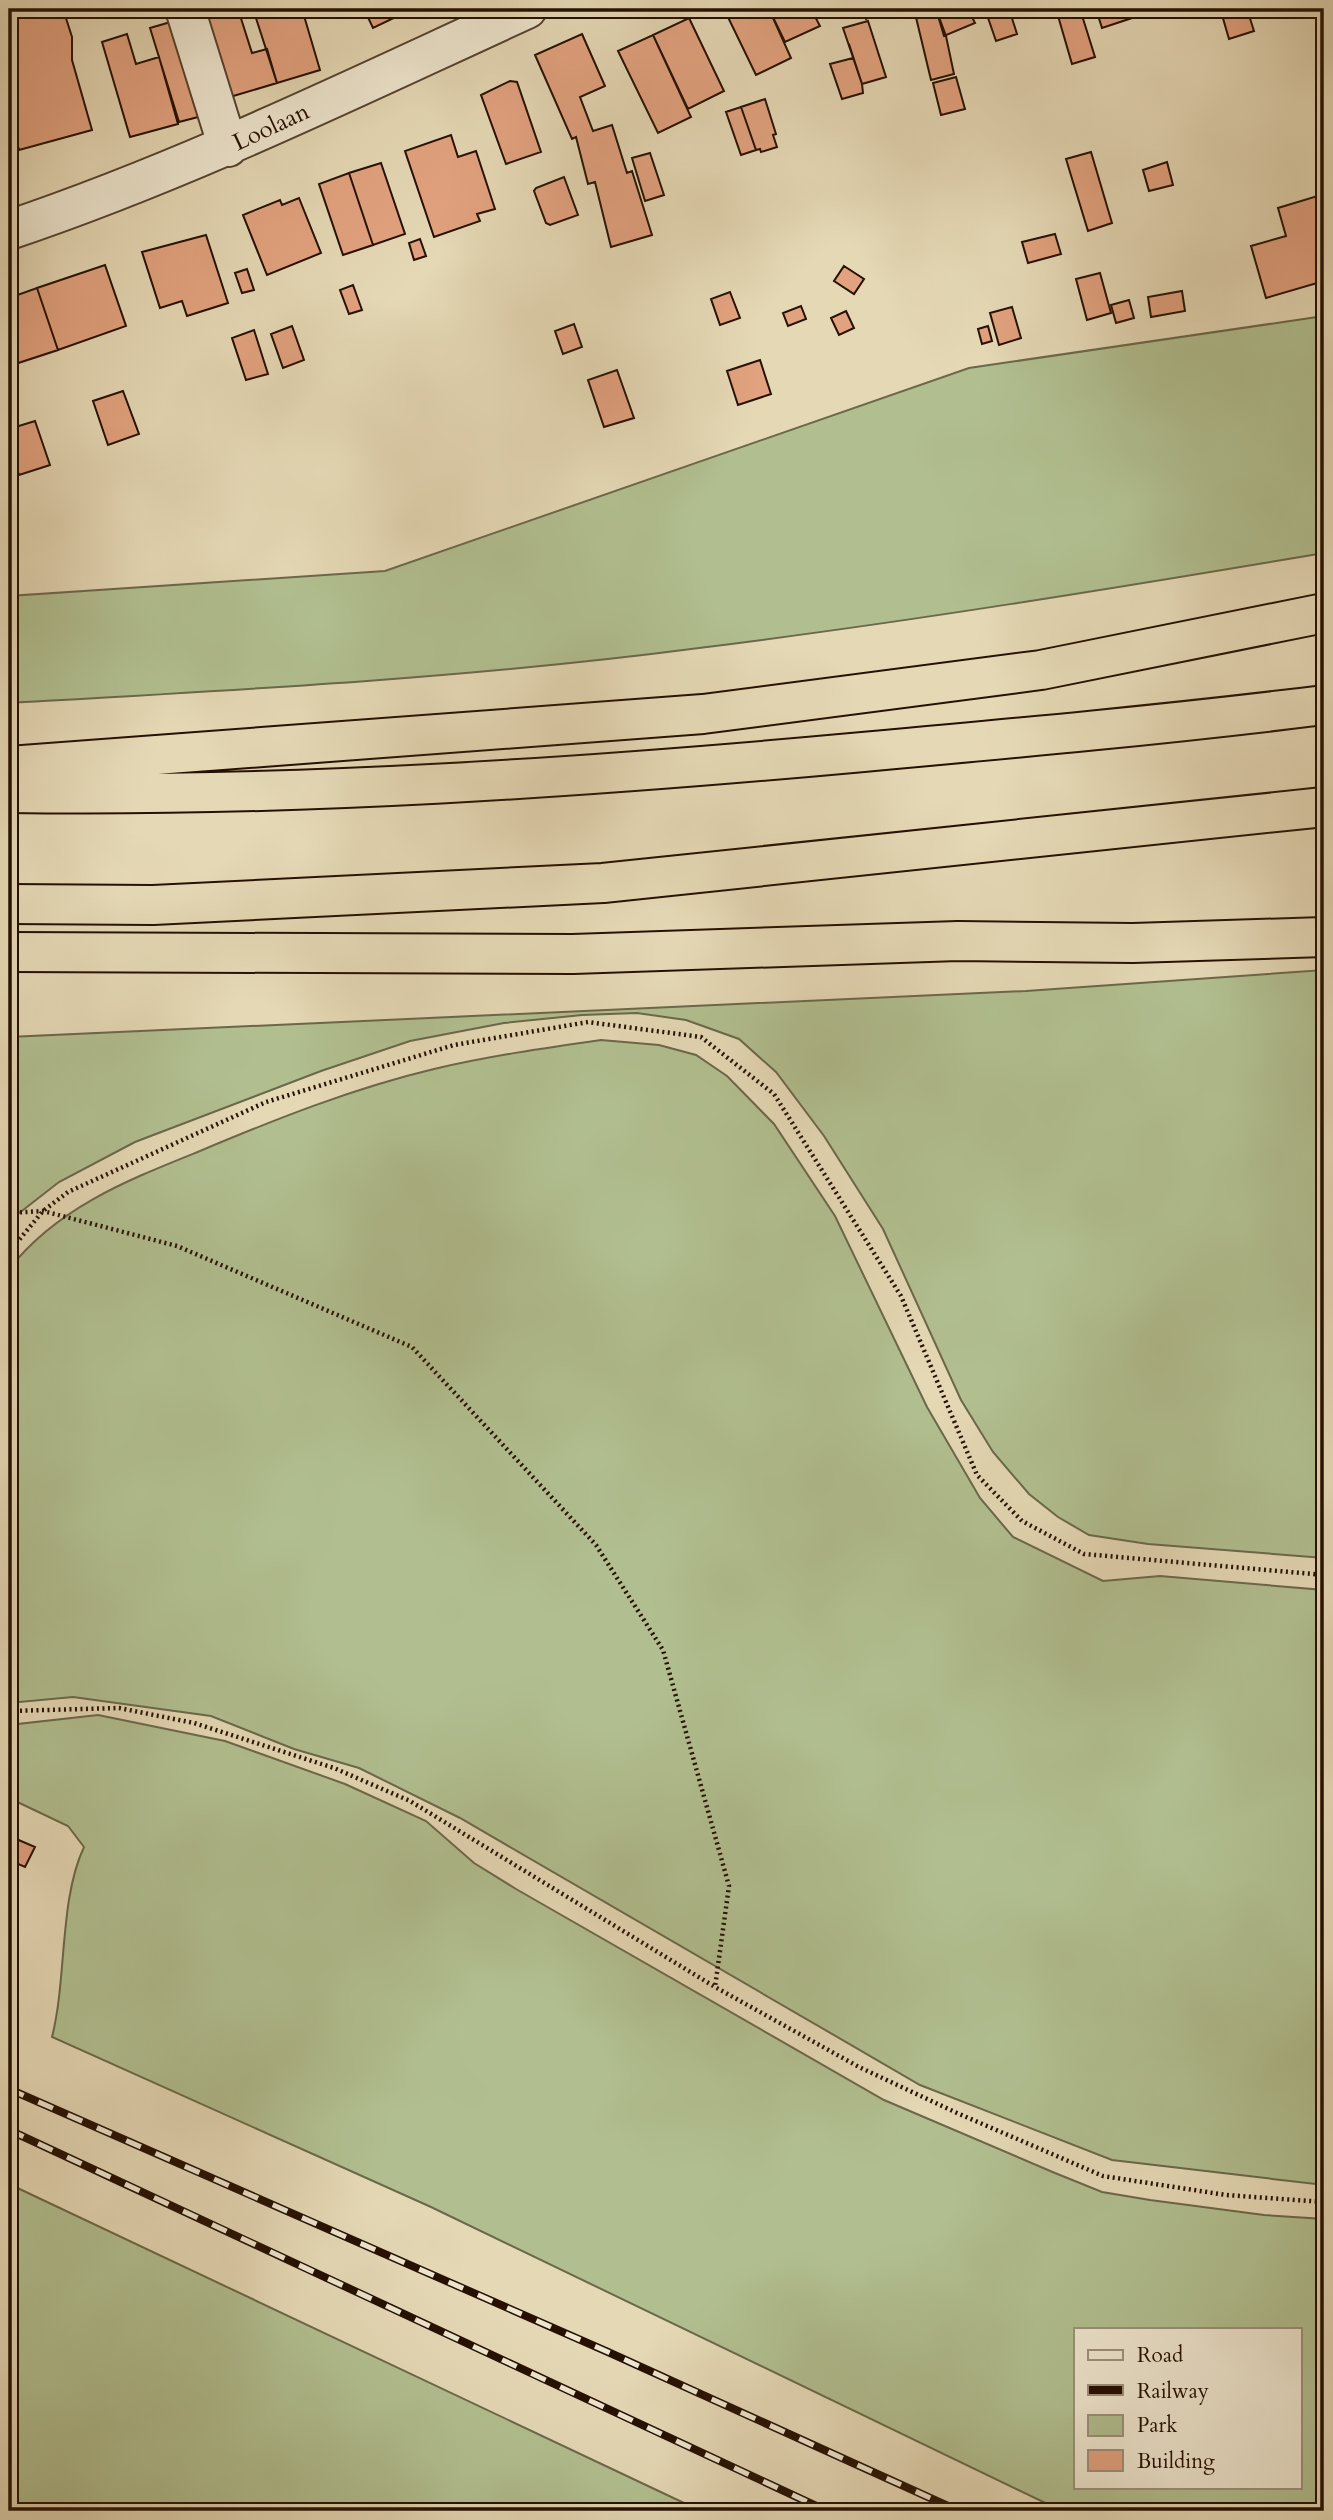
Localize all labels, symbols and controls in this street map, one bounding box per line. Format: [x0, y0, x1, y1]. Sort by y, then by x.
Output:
street label: Loolaan [227, 95, 315, 159]
legend [1074, 2328, 1302, 2488]
text: Road [1137, 2341, 1183, 2370]
text: Railway [1137, 2377, 1209, 2406]
text: Park [1137, 2411, 1178, 2440]
text: Building [1137, 2447, 1215, 2476]

